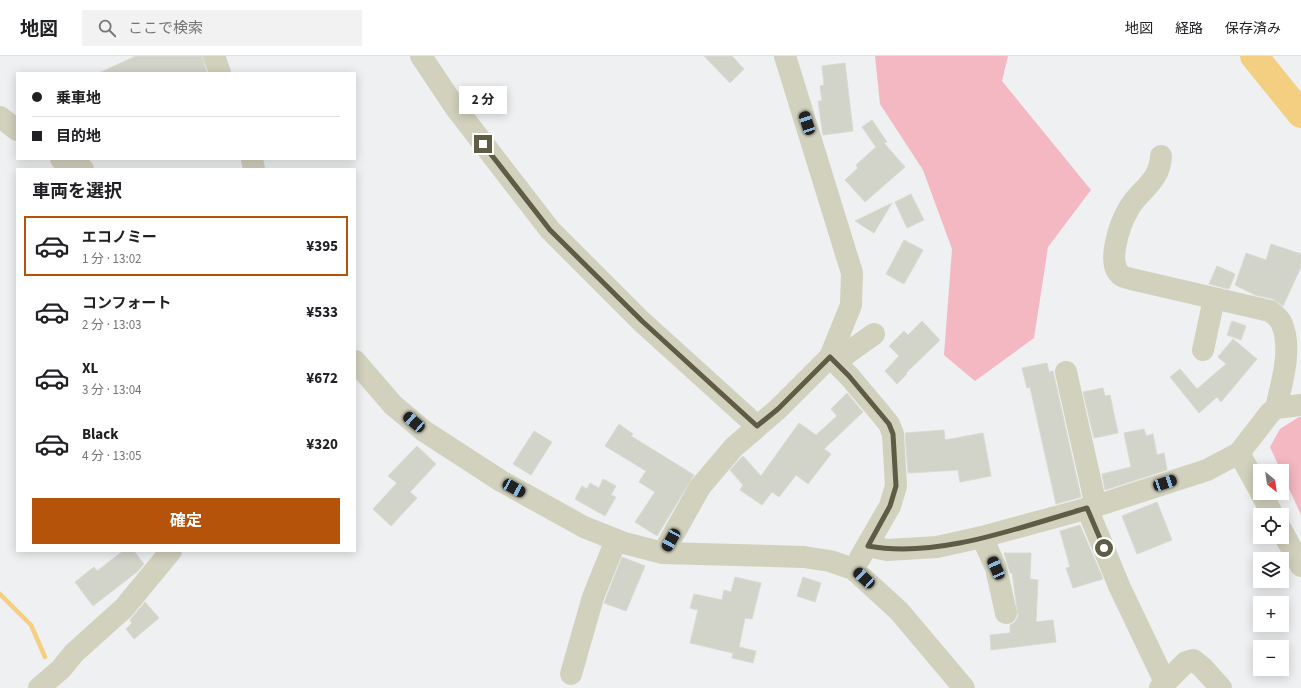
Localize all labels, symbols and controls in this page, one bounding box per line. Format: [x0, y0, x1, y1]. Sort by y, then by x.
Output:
search box [82, 10, 362, 46]
text: 地図 [20, 16, 58, 43]
icon: search [96, 17, 118, 39]
text: ここで検索 [128, 18, 203, 39]
text: 地図 [1125, 19, 1153, 39]
text: 経路 [1175, 19, 1203, 39]
text: 保存済み [1225, 19, 1281, 39]
callout: 2 分 [459, 86, 507, 114]
text: 乗車地 [56, 88, 101, 109]
text: 2 分 [472, 91, 494, 109]
car [798, 110, 816, 136]
text: 目的地 [56, 126, 101, 147]
route end [474, 135, 492, 153]
text: 車両を選択 [32, 179, 122, 204]
text: エコノミー [82, 227, 157, 248]
icon: car [34, 228, 70, 264]
text: ¥395 [306, 236, 338, 257]
text: 1 分 · 13:02 [82, 250, 142, 268]
text: コンフォート [82, 293, 172, 314]
icon: car [34, 294, 70, 330]
text: ¥533 [306, 302, 338, 323]
text: 2 分 · 13:03 [82, 316, 142, 334]
text: XL [82, 358, 98, 379]
icon: car [34, 360, 70, 396]
text: ¥672 [306, 368, 338, 389]
text: 3 分 · 13:04 [82, 381, 142, 399]
car [401, 410, 427, 434]
text: Black [82, 424, 119, 445]
icon: car [34, 426, 70, 462]
text: ¥320 [306, 434, 338, 455]
text: 4 分 · 13:05 [82, 447, 142, 465]
north arrow [1253, 464, 1289, 500]
map controls [1253, 464, 1289, 676]
car [1152, 474, 1178, 492]
car [501, 477, 527, 499]
button: 確定 [32, 498, 340, 544]
button: locate [1253, 508, 1289, 544]
car [660, 527, 682, 553]
route start [1095, 539, 1113, 557]
button: layers [1253, 552, 1289, 588]
car [986, 555, 1006, 581]
car [851, 565, 877, 591]
button: + [1253, 596, 1289, 632]
button: − [1253, 640, 1289, 676]

